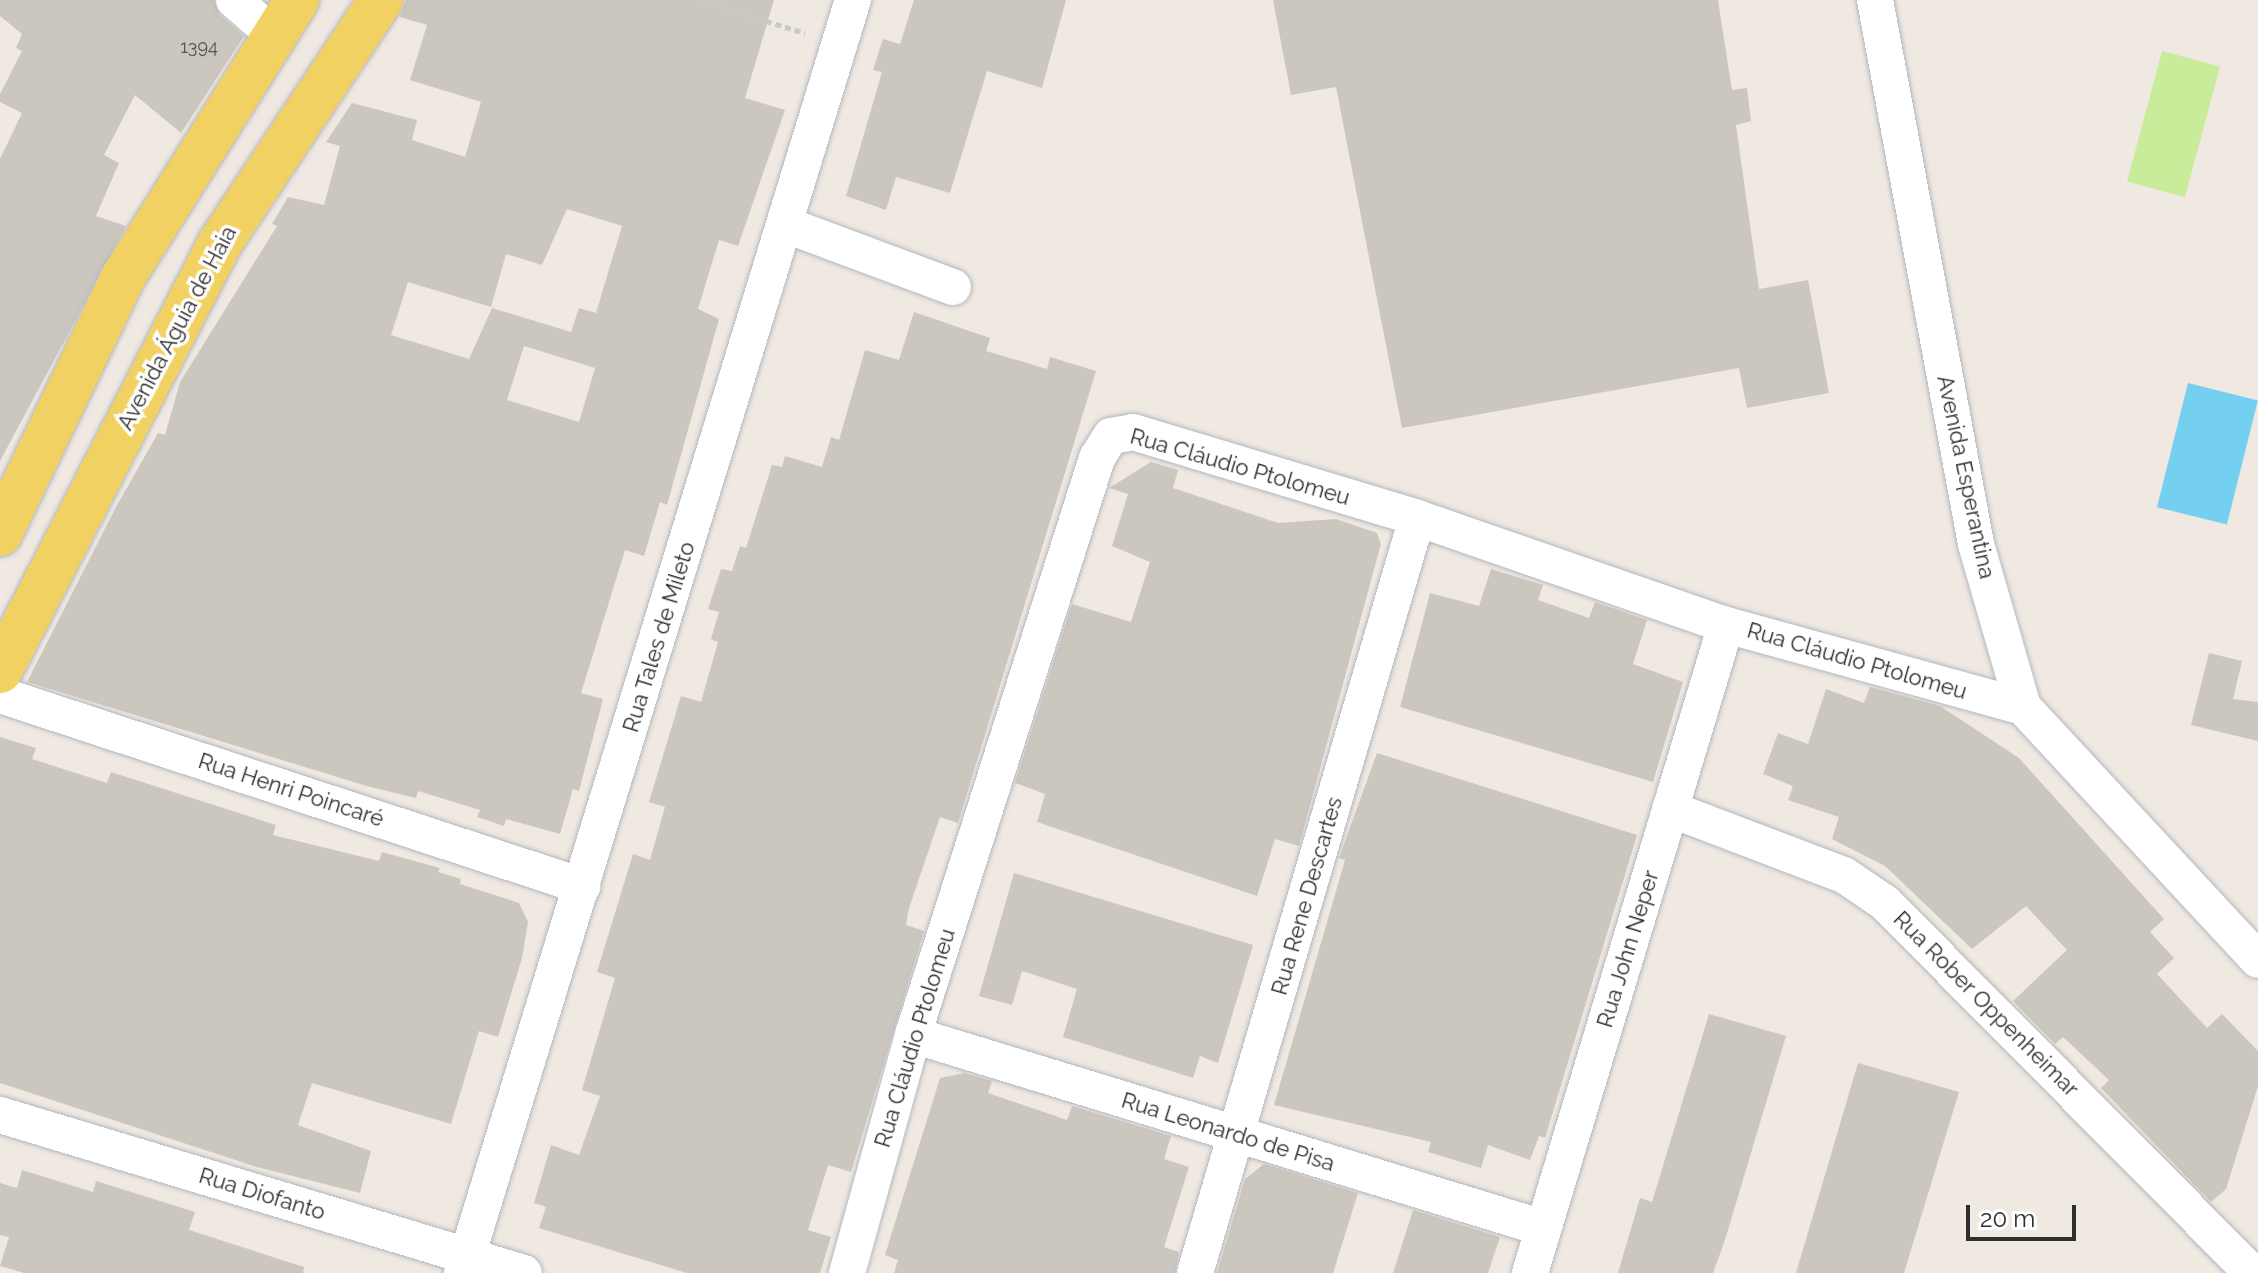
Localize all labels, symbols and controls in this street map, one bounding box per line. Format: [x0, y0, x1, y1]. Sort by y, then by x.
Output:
house number: 1394 [180, 36, 218, 58]
street label: Avenida Águia de Haia [112, 221, 242, 435]
street label: Avenida Esperantina [1932, 373, 2000, 581]
street label: Rua Cláudio Ptolomeu [1127, 423, 1353, 511]
street label: Rua Tales de Mileto [617, 538, 701, 736]
street label: Rua Cláudio Ptolomeu [1744, 617, 1970, 705]
street label: Rua Henri Poincaré [195, 748, 387, 832]
street label: Rua Rene Descartes [1266, 794, 1348, 998]
street label: Rua John Neper [1591, 867, 1665, 1031]
street label: Rua Rober Oppenheimar [1888, 906, 2084, 1102]
street label: Rua Cláudio Ptolomeu [869, 925, 961, 1151]
street label: Rua Leonardo de Pisa [1118, 1087, 1338, 1177]
street label: Rua Diofanto [196, 1162, 328, 1226]
scale bar [1970, 1189, 2080, 1239]
text: 20 m [1980, 1204, 2035, 1233]

